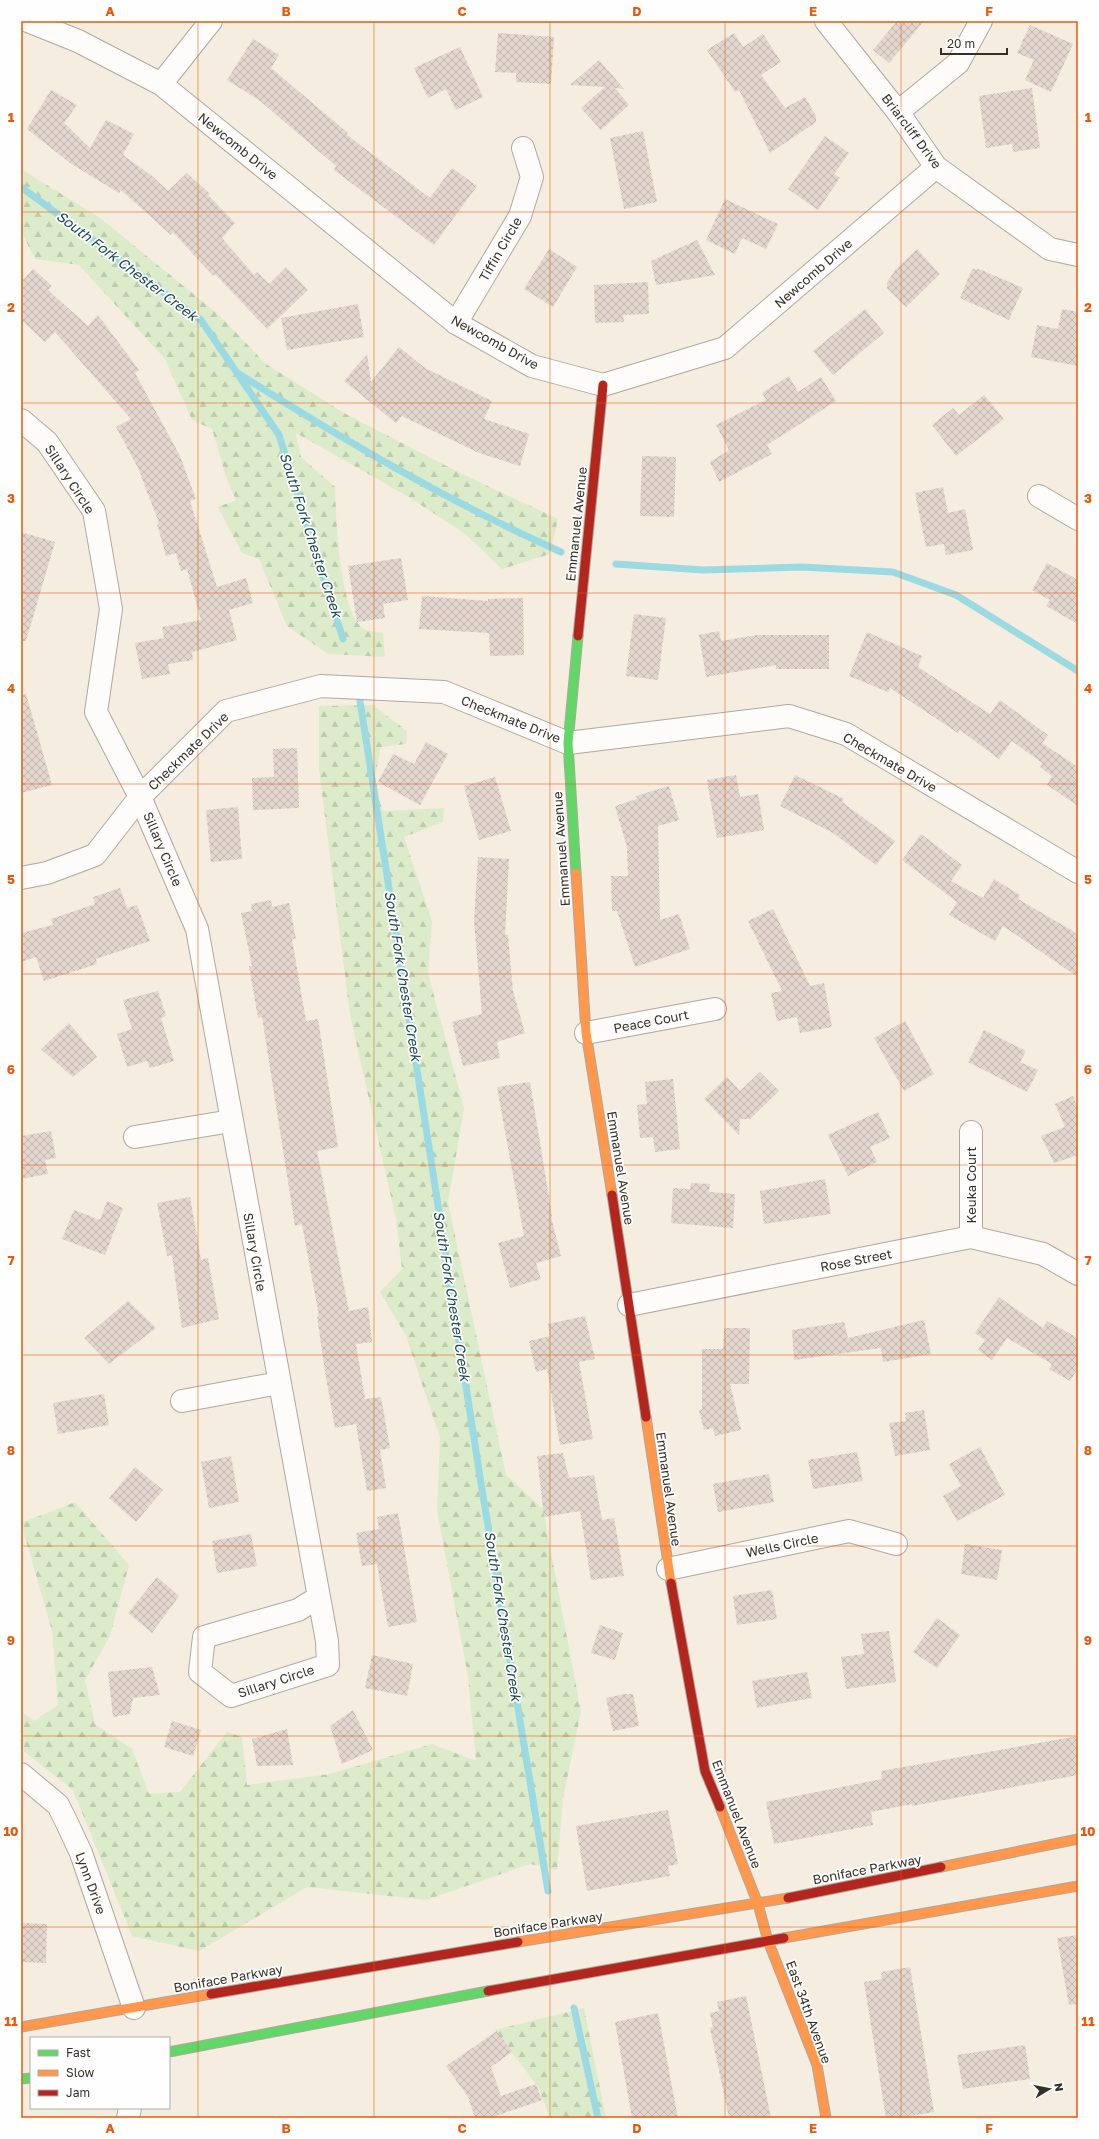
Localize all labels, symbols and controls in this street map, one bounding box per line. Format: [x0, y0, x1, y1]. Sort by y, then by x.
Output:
text: A [105, 3, 115, 19]
text: B [281, 3, 291, 19]
text: C [457, 3, 467, 19]
text: D [632, 3, 642, 19]
text: E [809, 3, 817, 19]
text: F [985, 3, 993, 19]
scale bar [941, 30, 1007, 56]
text: 20 m [947, 36, 975, 51]
street label: Briarcliff Drive [879, 90, 945, 172]
text: 1 [8, 109, 15, 125]
street label: Newcomb Drive [195, 109, 281, 183]
text: 1 [1085, 109, 1092, 125]
water label: South Fork Chester Creek [53, 207, 203, 326]
street label: Tiffin Circle [475, 214, 525, 284]
street label: Newcomb Drive [771, 235, 855, 311]
text: 2 [7, 299, 15, 315]
text: 2 [1084, 299, 1092, 315]
street label: Newcomb Drive [448, 311, 542, 373]
street label: Sillary Circle [42, 441, 98, 517]
water label: South Fork Chester Creek [277, 450, 347, 621]
street label: Emmanuel Avenue [562, 466, 590, 582]
text: 3 [7, 490, 15, 506]
text: 3 [1084, 490, 1092, 506]
text: 4 [7, 680, 15, 696]
text: 4 [1084, 680, 1092, 696]
street label: Checkmate Drive [459, 692, 563, 746]
street label: Checkmate Drive [144, 709, 232, 793]
street label: Checkmate Drive [840, 729, 940, 795]
street label: Emmanuel Avenue [549, 791, 573, 907]
street label: Sillary Circle [140, 809, 186, 889]
text: 5 [7, 871, 15, 887]
text: 5 [1084, 871, 1092, 887]
water label: South Fork Chester Creek [382, 889, 426, 1064]
street label: Peace Court [612, 1006, 690, 1036]
text: 6 [7, 1061, 15, 1077]
text: 6 [1084, 1061, 1092, 1077]
street label: Emmanuel Avenue [604, 1110, 638, 1226]
street label: Keuka Court [963, 1147, 979, 1223]
water label: South Fork Chester Creek [431, 1209, 475, 1384]
street label: Sillary Circle [240, 1212, 270, 1292]
street label: Rose Street [819, 1245, 893, 1275]
text: 7 [7, 1252, 15, 1268]
text: 7 [1084, 1252, 1092, 1268]
street label: Emmanuel Avenue [653, 1431, 685, 1547]
text: 8 [7, 1442, 15, 1458]
text: 8 [1084, 1442, 1092, 1458]
water label: South Fork Chester Creek [482, 1529, 526, 1704]
street label: Wells Circle [744, 1529, 820, 1561]
text: 9 [7, 1632, 15, 1648]
text: 9 [1084, 1632, 1092, 1648]
street label: Sillary Circle [236, 1661, 316, 1701]
street label: Emmanuel Avenue [709, 1757, 765, 1871]
text: 10 [3, 1823, 19, 1839]
text: 10 [1080, 1823, 1096, 1839]
street label: Lynn Drive [72, 1850, 110, 1916]
street label: Boniface Parkway [811, 1850, 924, 1887]
street label: Boniface Parkway [492, 1907, 605, 1941]
street label: East 34th Avenue [783, 1958, 835, 2066]
street label: Boniface Parkway [172, 1960, 285, 1995]
text: 11 [4, 2013, 18, 2029]
text: 11 [1081, 2013, 1095, 2029]
legend [30, 2037, 170, 2109]
text: Fast [66, 2045, 91, 2060]
text: Slow [66, 2065, 94, 2080]
north arrow [1029, 2069, 1069, 2109]
text: N [1052, 2082, 1066, 2092]
text: Jam [66, 2085, 90, 2100]
text: A [105, 2120, 115, 2136]
text: B [281, 2120, 291, 2136]
text: C [457, 2120, 467, 2136]
text: D [632, 2120, 642, 2136]
text: E [809, 2120, 817, 2136]
text: F [985, 2120, 993, 2136]

